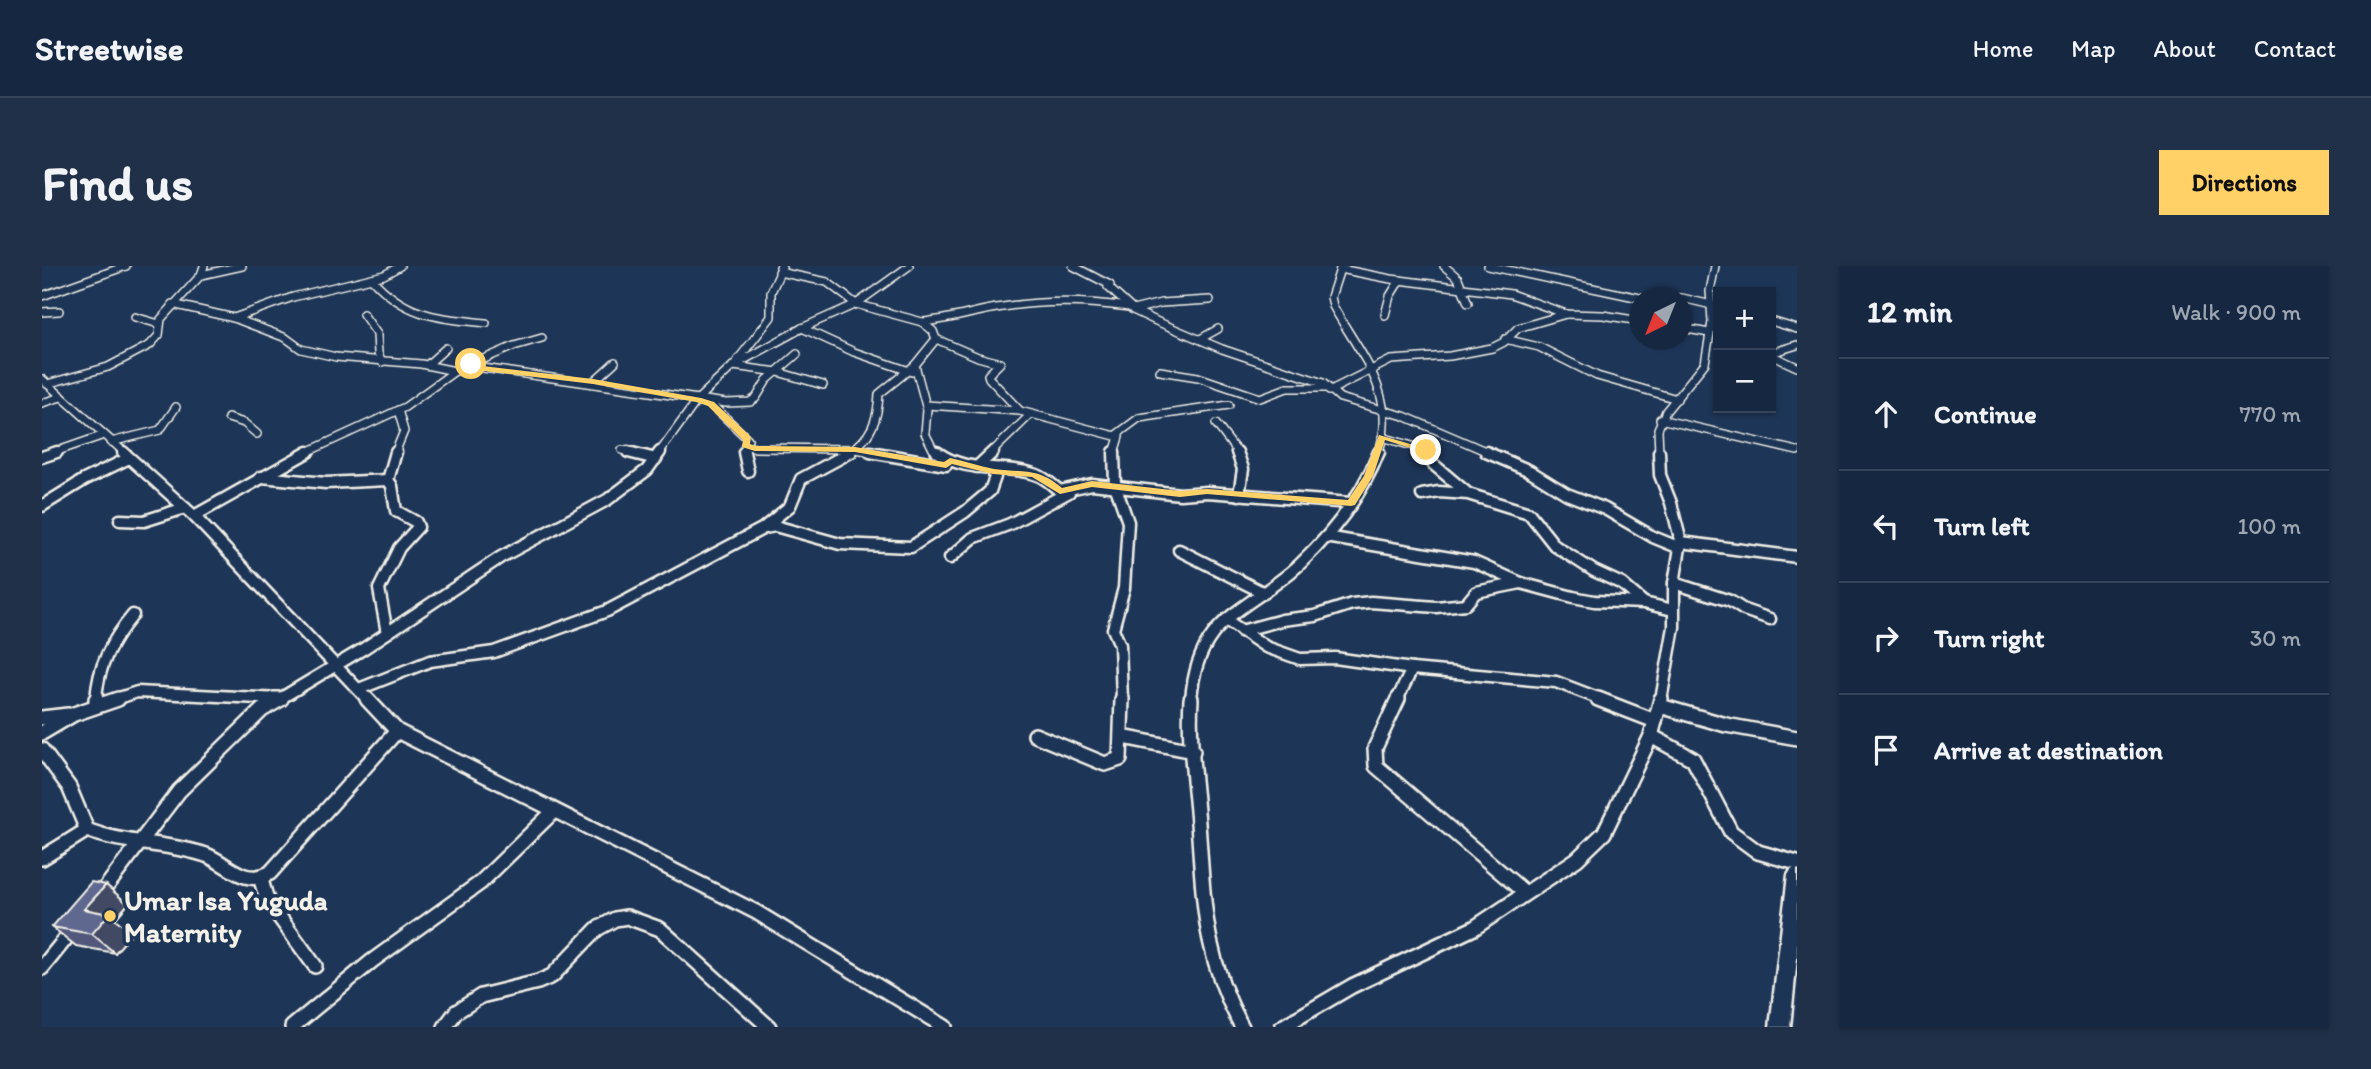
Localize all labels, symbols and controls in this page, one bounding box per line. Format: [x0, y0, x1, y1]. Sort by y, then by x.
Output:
text: Streetwise [35, 29, 184, 68]
text: Home [1973, 34, 2033, 63]
text: Map [2071, 34, 2115, 63]
text: About [2153, 34, 2216, 63]
text: Contact [2254, 34, 2336, 63]
button: Directions [2159, 150, 2329, 215]
text: Find us [42, 153, 193, 212]
north arrow [1629, 287, 1692, 350]
map controls [1713, 287, 1776, 413]
button: + [1713, 287, 1776, 350]
text: 12 min [1867, 293, 1952, 330]
text: Walk · 900 m [2171, 298, 2301, 326]
route start [455, 348, 486, 379]
button: − [1713, 350, 1776, 413]
icon: ahead [1867, 395, 1905, 433]
text: Continue [1934, 398, 2037, 430]
text: 770 m [2239, 400, 2301, 428]
route end [1410, 434, 1441, 465]
icon: left [1867, 507, 1905, 545]
text: Turn left [1934, 510, 2030, 542]
text: 100 m [2237, 512, 2301, 540]
icon: right [1867, 619, 1905, 657]
text: Turn right [1934, 622, 2045, 654]
text: 30 m [2250, 624, 2301, 652]
icon: arrive [1867, 731, 1905, 769]
text: Arrive at destination [1934, 734, 2163, 766]
place label: Umar Isa Yuguda Maternity [124, 883, 328, 949]
marker: Umar Isa Yuguda Maternity [102, 908, 118, 924]

